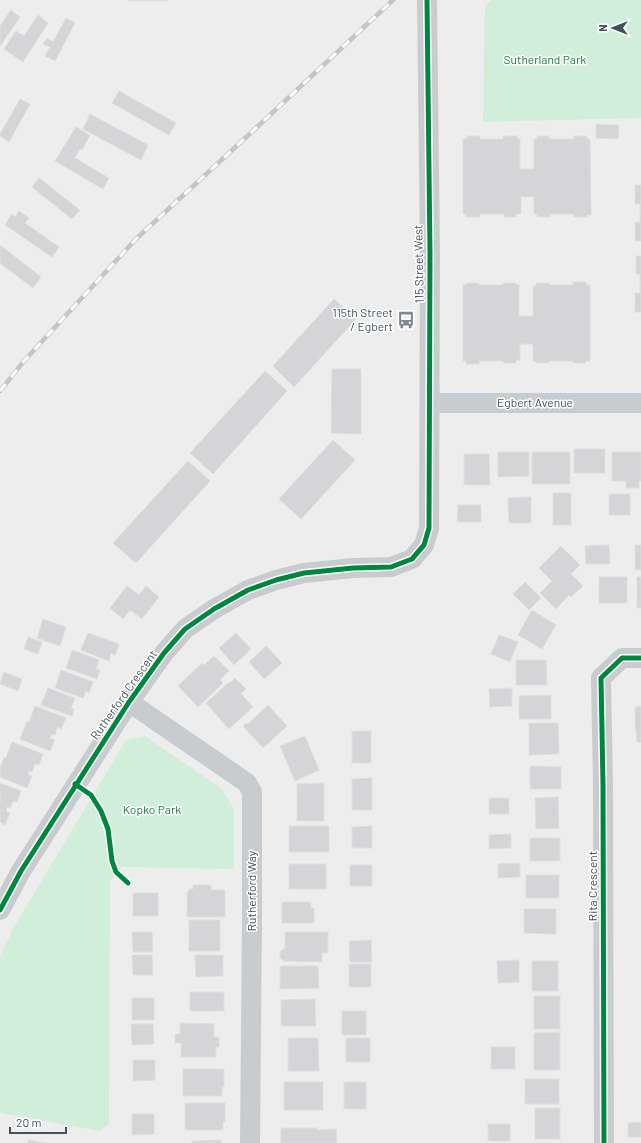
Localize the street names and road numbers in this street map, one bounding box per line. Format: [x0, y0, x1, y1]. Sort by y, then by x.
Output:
street label: 115 Street West [410, 225, 426, 303]
street label: Egbert Avenue [497, 395, 573, 409]
street label: Rutherford Crescent [87, 647, 159, 742]
street label: Rutherford Way [244, 850, 258, 931]
street label: Rita Crescent [585, 851, 599, 921]

